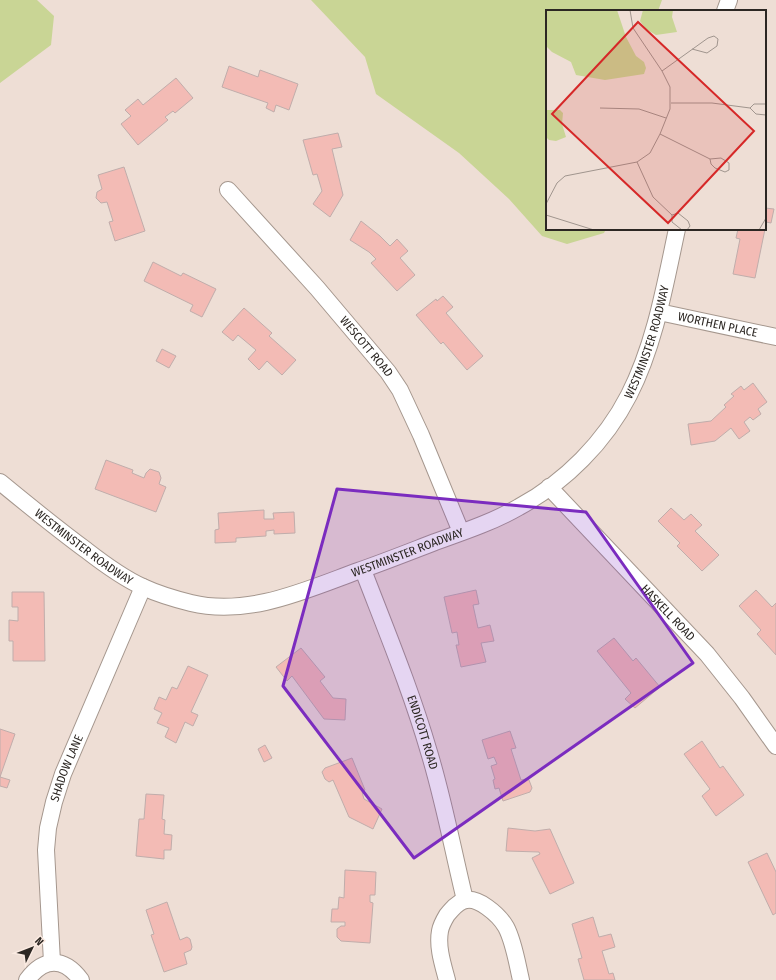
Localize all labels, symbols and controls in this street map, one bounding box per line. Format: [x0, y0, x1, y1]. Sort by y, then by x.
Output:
inset map [546, 10, 766, 230]
street label: WESTMINSTER ROADWAY [621, 284, 672, 401]
street label: WORTHEN PLACE [677, 309, 759, 340]
street label: WESCOTT ROAD [337, 314, 396, 379]
street label: WESTMINSTER ROADWAY [32, 506, 135, 588]
street label: WESTMINSTER ROADWAY [349, 525, 465, 580]
street label: HASKELL ROAD [638, 582, 698, 644]
street label: ENDICOTT ROAD [404, 693, 441, 771]
street label: SHADOW LANE [48, 732, 86, 803]
north arrow [12, 928, 52, 968]
text: N [32, 935, 46, 948]

